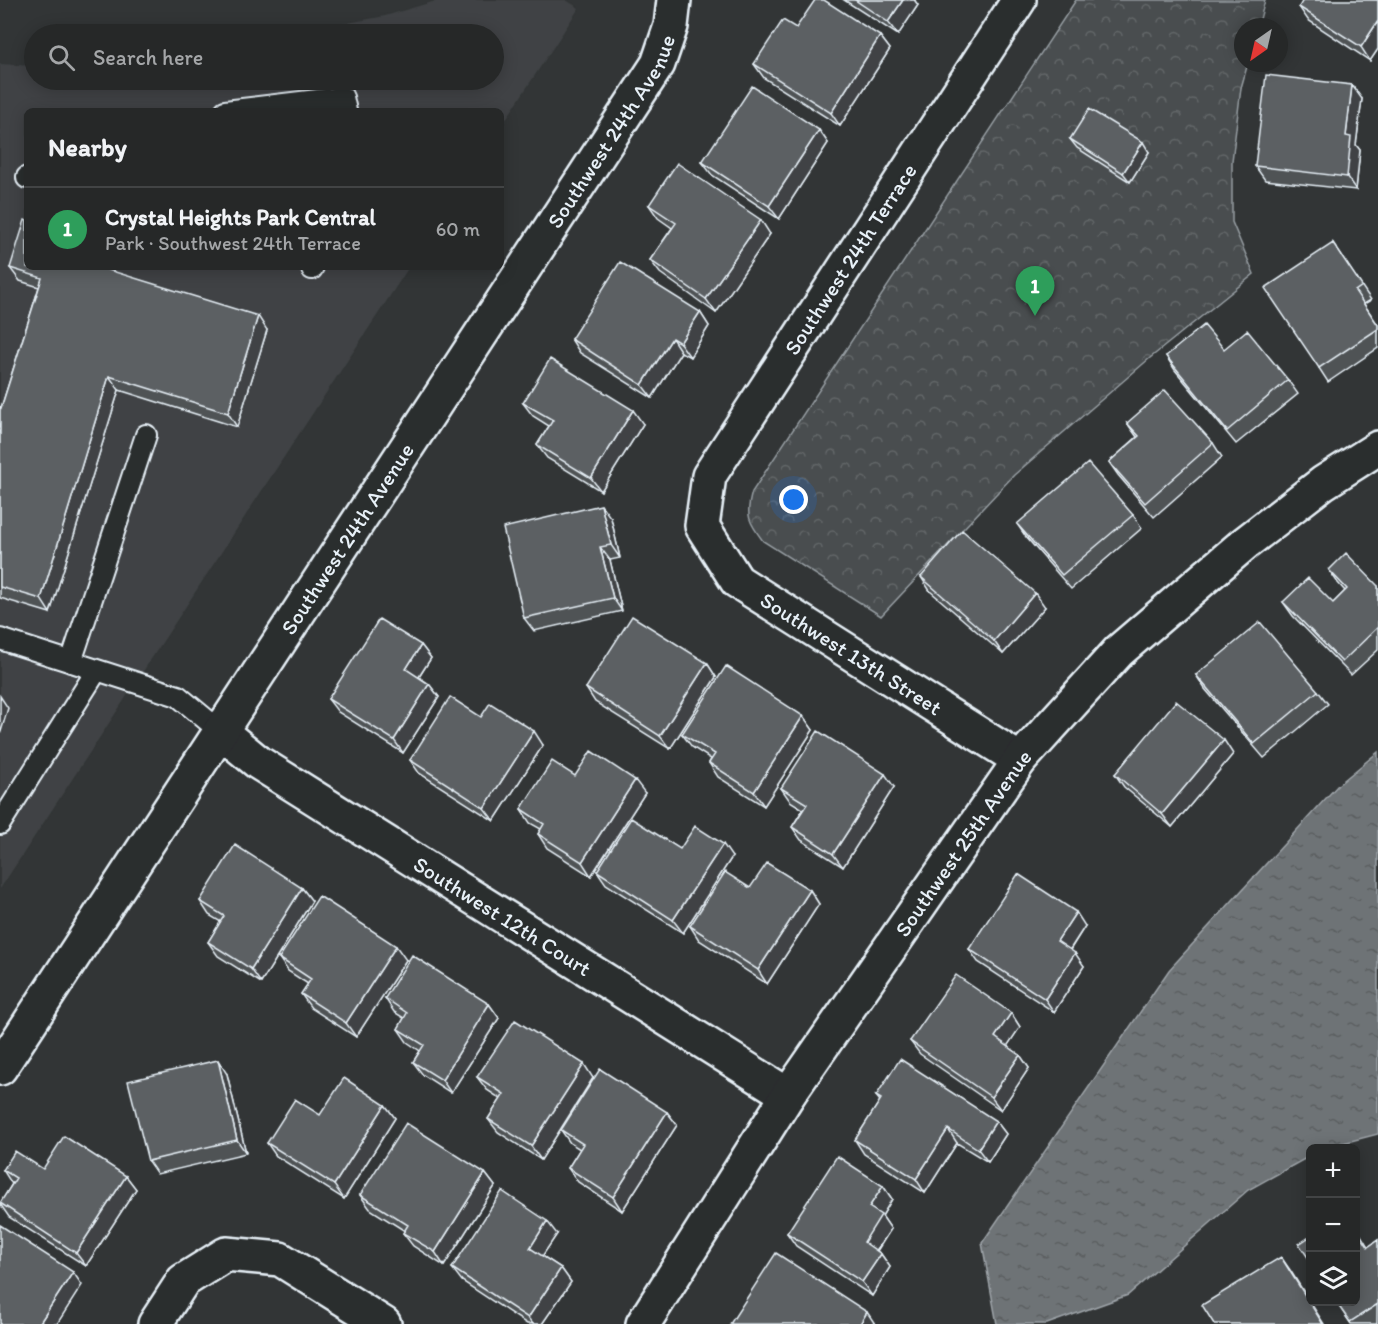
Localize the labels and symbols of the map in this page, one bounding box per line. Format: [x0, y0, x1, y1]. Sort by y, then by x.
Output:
north arrow [1234, 18, 1288, 72]
street label: Southwest 24th Avenue [541, 31, 681, 233]
street label: Southwest 24th Terrace [778, 158, 922, 360]
pin: 1 [1016, 266, 1054, 316]
street label: Southwest 24th Avenue [275, 438, 420, 640]
your location [779, 485, 808, 514]
street label: Southwest 13th Street [755, 586, 947, 721]
street label: Southwest 25th Avenue [889, 744, 1037, 942]
street label: Southwest 12th Court [408, 850, 596, 982]

